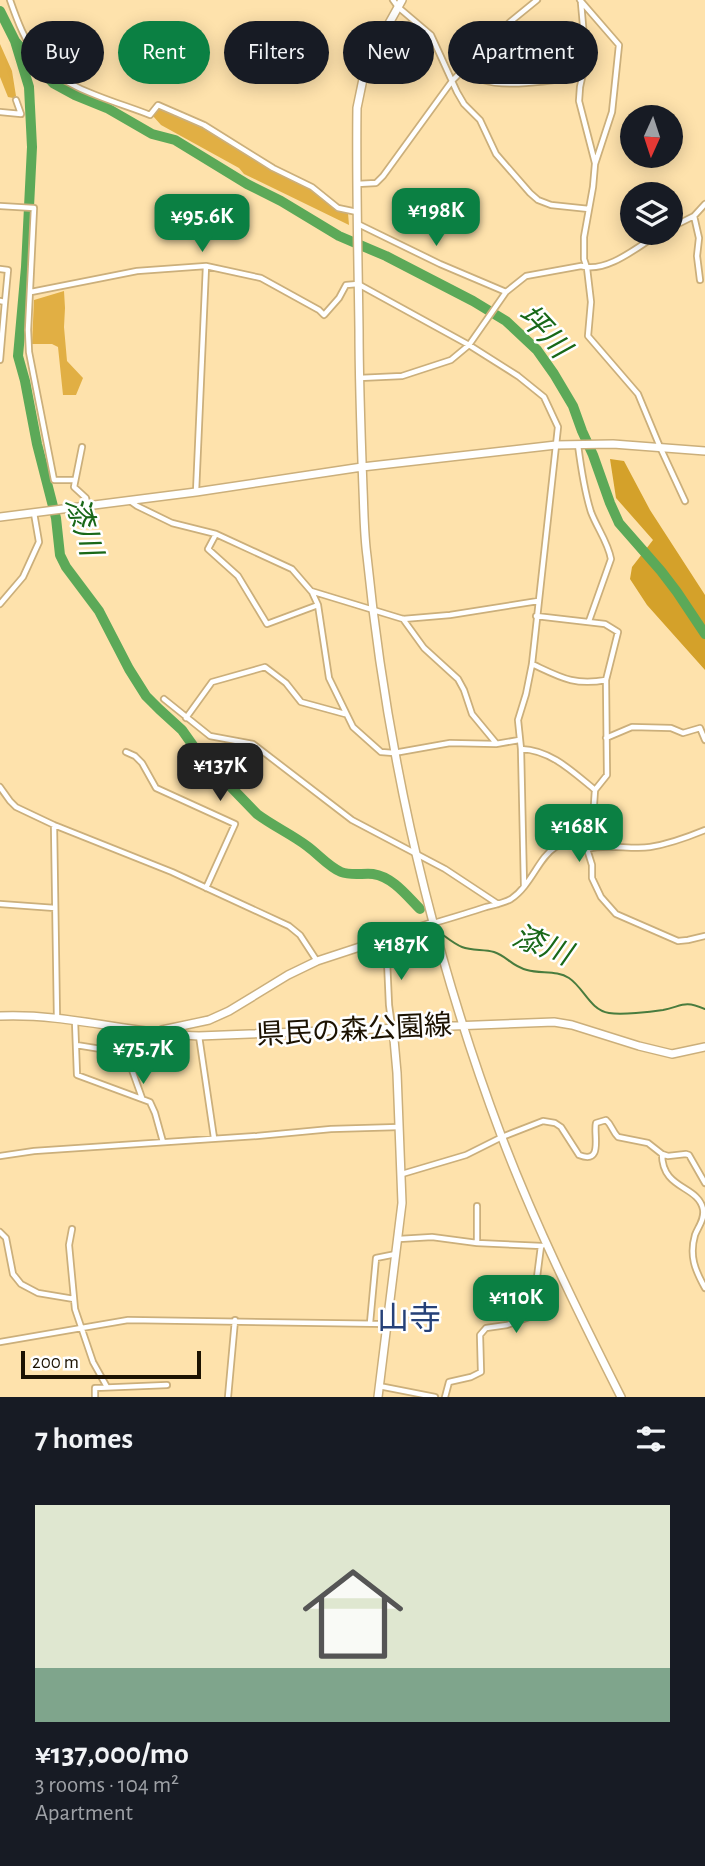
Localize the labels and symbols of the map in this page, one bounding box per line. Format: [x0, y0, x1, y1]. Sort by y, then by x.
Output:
north arrow [620, 105, 682, 168]
pin: ¥198K [387, 188, 485, 248]
pin: ¥95.6K [145, 194, 259, 254]
water label: 坪川 [512, 299, 577, 366]
water label: 漆川 [60, 493, 108, 562]
pin: ¥137K [171, 744, 269, 803]
pin: ¥168K [530, 804, 628, 864]
water label: 漆川 [508, 919, 579, 972]
pin: ¥187K [352, 922, 450, 982]
street label: 県民の森公園線 [255, 1010, 453, 1050]
pin: ¥75.7K [86, 1026, 200, 1086]
pin: ¥110K [467, 1276, 565, 1335]
district label: 山寺 [377, 1302, 441, 1335]
scale bar [21, 1348, 201, 1380]

